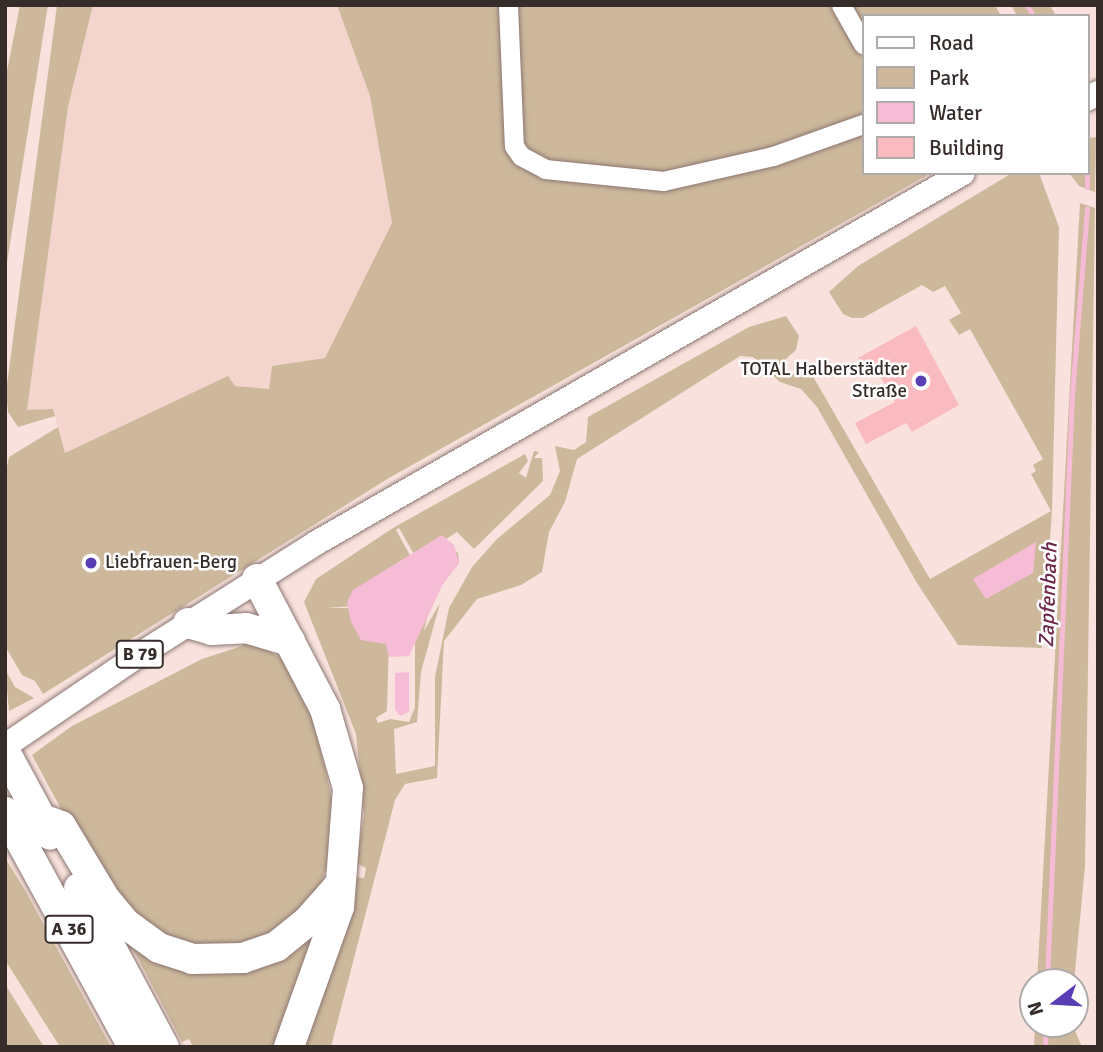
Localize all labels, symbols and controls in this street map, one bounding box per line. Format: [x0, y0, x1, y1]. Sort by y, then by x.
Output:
legend [862, 14, 1089, 175]
text: Road [929, 30, 974, 56]
text: Park [929, 65, 969, 91]
text: Water [929, 100, 982, 126]
text: Building [929, 135, 1004, 161]
place label: TOTAL Halberstädter Straße [740, 359, 907, 403]
marker: TOTAL Halberstädter Straße [913, 373, 929, 389]
water label: Zapfenbach [1034, 542, 1062, 648]
place label: Liebfrauen-Berg [105, 552, 237, 574]
marker: Liebfrauen-Berg [83, 555, 99, 571]
road number: B 79 [116, 640, 164, 668]
road number: A 36 [44, 914, 94, 944]
north arrow [1019, 968, 1089, 1038]
text: N [1022, 999, 1049, 1018]

